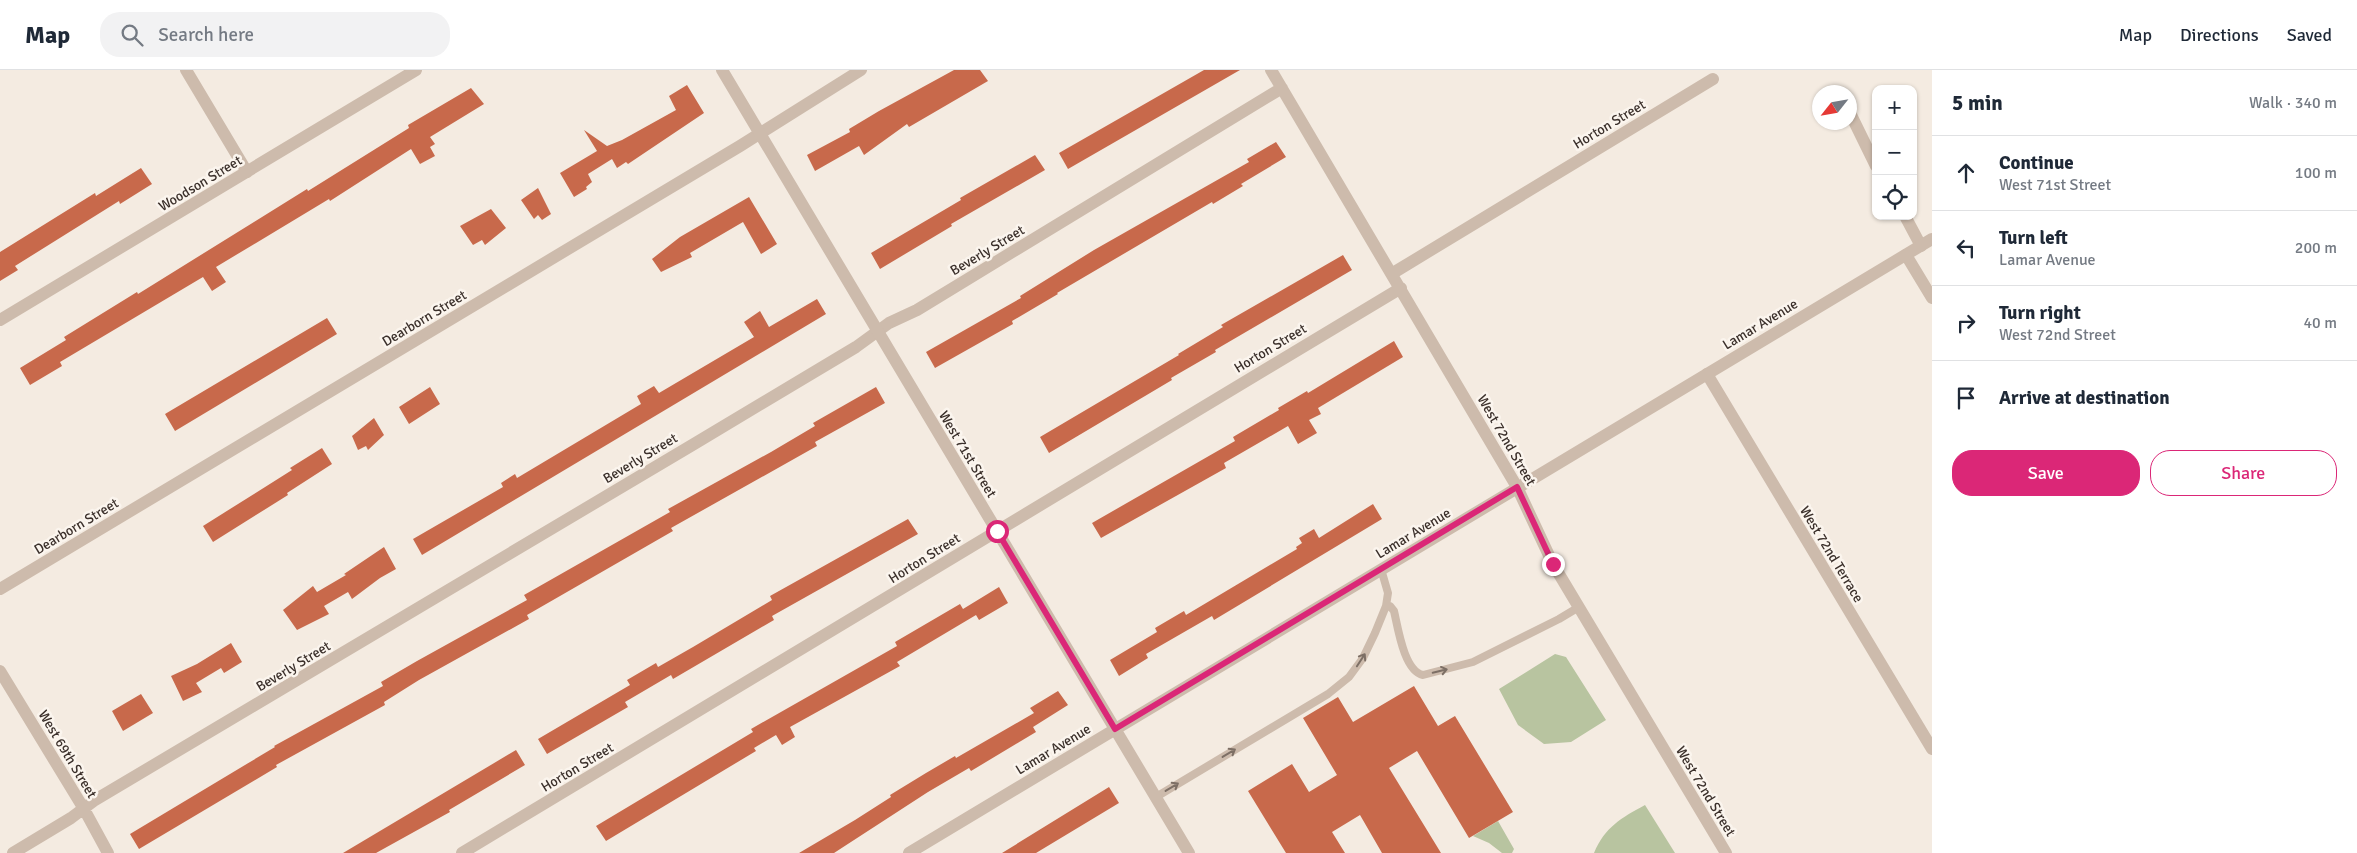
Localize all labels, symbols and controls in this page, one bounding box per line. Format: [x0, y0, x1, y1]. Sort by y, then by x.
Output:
search box [100, 12, 450, 57]
text: Map [25, 20, 70, 50]
icon: search [118, 21, 146, 49]
text: Search here [158, 23, 254, 47]
text: Map [2119, 24, 2152, 46]
text: Directions [2180, 24, 2259, 46]
text: Saved [2287, 24, 2332, 46]
north arrow [1812, 85, 1857, 130]
map controls [1872, 85, 1917, 220]
button: + [1872, 85, 1917, 130]
text: 5 min [1952, 90, 2003, 116]
text: Walk · 340 m [2249, 93, 2337, 113]
street label: Horton Street [1570, 96, 1649, 153]
button: − [1872, 130, 1917, 175]
text: Continue [1999, 151, 2074, 175]
street label: Woodson Street [156, 152, 245, 215]
icon: ahead [1952, 159, 1980, 187]
text: 100 m [2295, 163, 2337, 183]
button: locate [1872, 175, 1917, 220]
text: West 71st Street [1999, 175, 2111, 195]
street label: Beverly Street [947, 222, 1028, 279]
text: Turn left [1999, 226, 2068, 250]
icon: left [1952, 234, 1980, 262]
text: 200 m [2295, 238, 2337, 258]
text: Lamar Avenue [1999, 250, 2096, 270]
street label: Dearborn Street [379, 287, 470, 350]
street label: Lamar Avenue [1720, 295, 1801, 353]
text: Turn right [1999, 301, 2081, 325]
icon: right [1952, 309, 1980, 337]
text: 40 m [2303, 313, 2337, 333]
street label: Horton Street [1231, 320, 1310, 377]
text: West 72nd Street [1999, 325, 2116, 345]
icon: arrive [1952, 384, 1980, 412]
text: Arrive at destination [1999, 386, 2170, 410]
street label: West 72nd Street [1474, 392, 1540, 489]
street label: West 71st Street [935, 408, 1000, 501]
street label: Beverly Street [600, 430, 681, 487]
button: Save [1952, 450, 2140, 496]
button: Share [2150, 450, 2337, 496]
street label: Dearborn Street [31, 495, 122, 558]
street label: West 72nd Terrace [1796, 503, 1867, 605]
street label: Lamar Avenue [1373, 504, 1454, 562]
route start [986, 520, 1009, 543]
street label: Horton Street [885, 530, 963, 587]
route end [1542, 553, 1565, 576]
street label: Beverly Street [253, 638, 334, 695]
one-way arrow [1356, 653, 1366, 667]
one-way arrow [1431, 666, 1447, 675]
street label: West 69th Street [35, 707, 101, 801]
street label: Lamar Avenue [1013, 720, 1094, 778]
street label: Horton Street [538, 739, 617, 796]
street label: West 72nd Street [1672, 743, 1739, 840]
one-way arrow [1222, 747, 1236, 757]
one-way arrow [1164, 782, 1178, 792]

